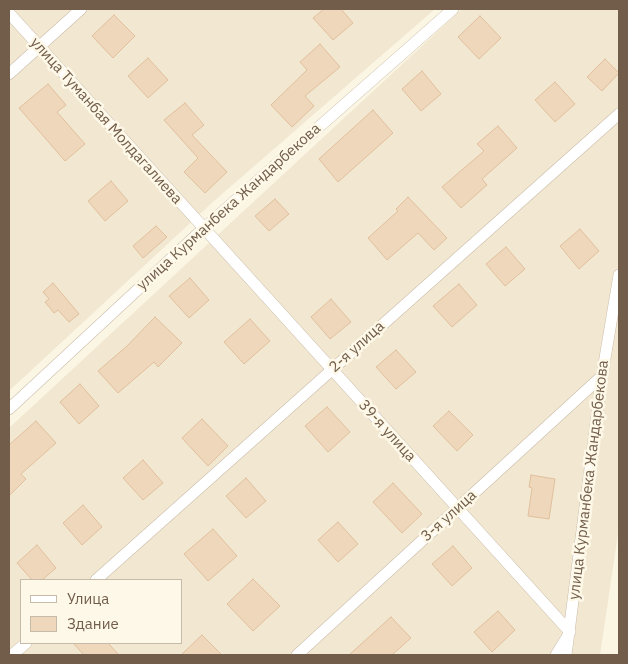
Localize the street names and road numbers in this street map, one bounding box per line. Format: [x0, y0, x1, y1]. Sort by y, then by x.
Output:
street label: улица Туманбая Молдагалиева [26, 34, 186, 208]
street label: улица Курманбека Жандарбекова [133, 120, 325, 294]
street label: 2-я улица [326, 318, 388, 376]
street label: улица Курманбека Жандарбекова [565, 359, 613, 601]
street label: 39-я улица [355, 396, 419, 466]
street label: 3-я улица [418, 487, 480, 545]

